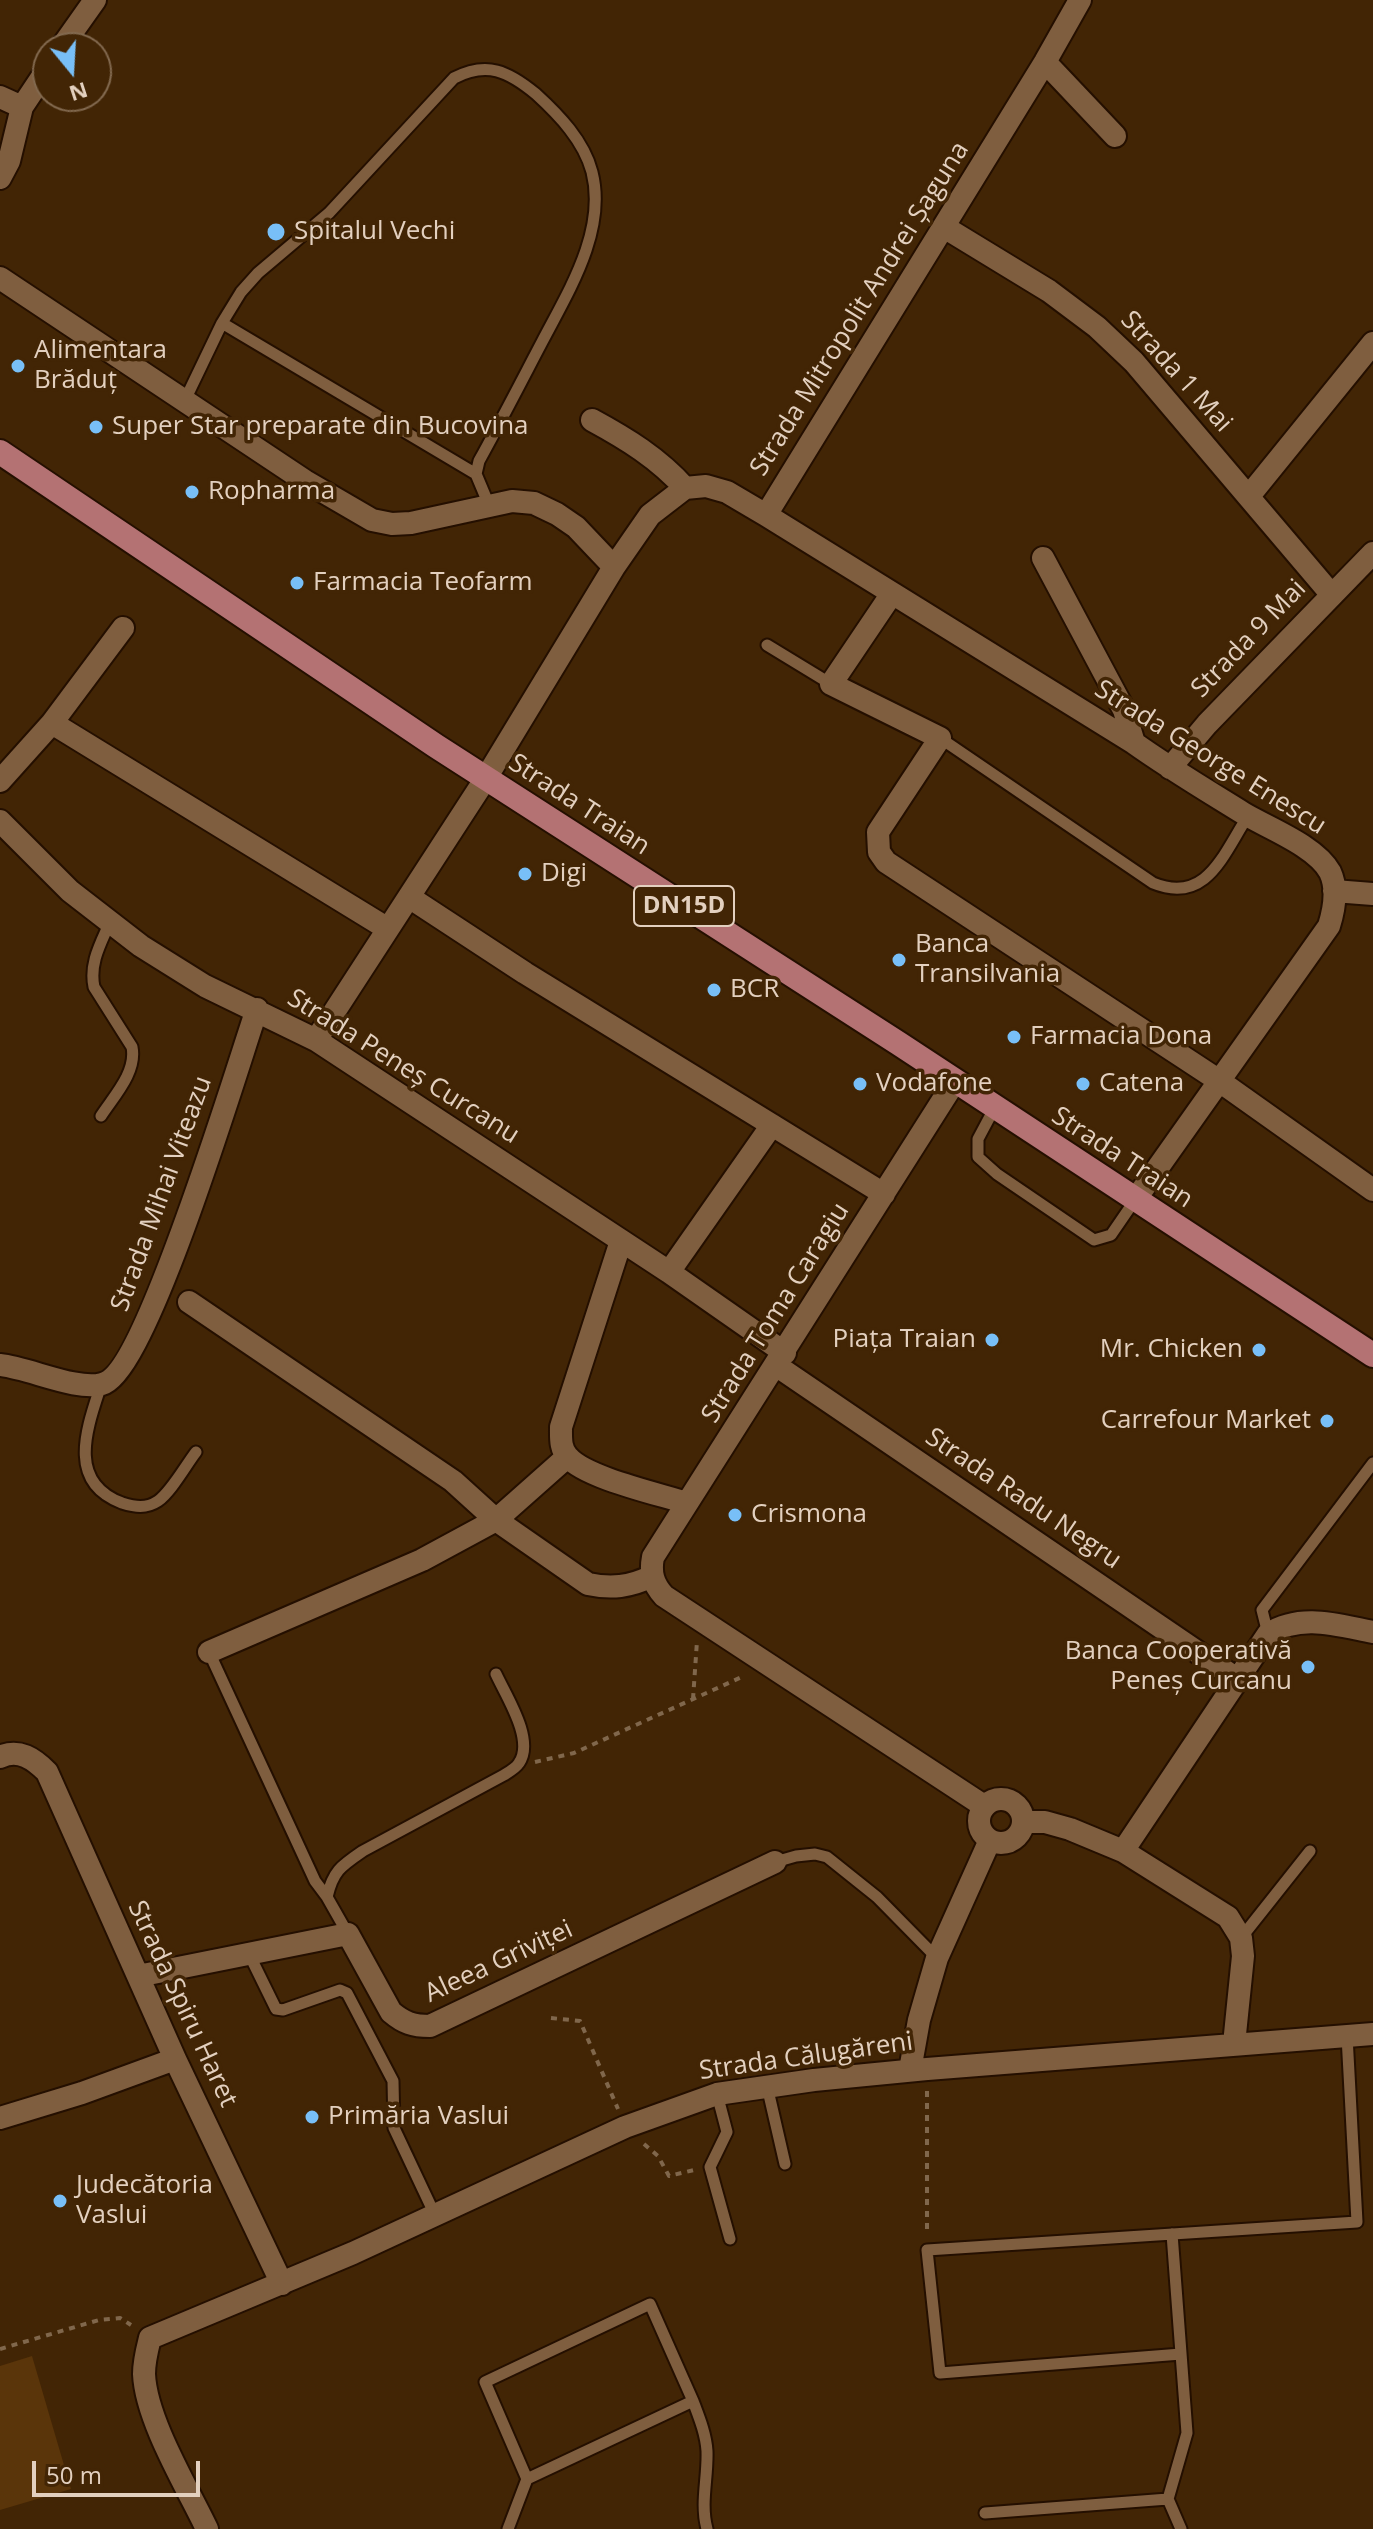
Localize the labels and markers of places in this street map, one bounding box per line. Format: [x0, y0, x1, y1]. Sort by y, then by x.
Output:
place label: Spitalul Vechi [294, 216, 455, 248]
marker: Spitalul Vechi [265, 221, 287, 243]
place label: Alimentara Brăduț [34, 335, 167, 396]
marker: Alimentara Brăduț [9, 357, 27, 375]
place label: Super Star preparate din Bucovina [112, 411, 529, 443]
marker: Super Star preparate din Bucovina [87, 418, 105, 436]
place label: Ropharma [208, 476, 335, 508]
marker: Ropharma [183, 483, 201, 501]
place label: Farmacia Teofarm [313, 567, 533, 599]
marker: Farmacia Teofarm [288, 574, 306, 592]
place label: Digi [541, 858, 587, 890]
marker: Digi [516, 865, 534, 883]
place label: Banca Transilvania [915, 929, 1060, 990]
marker: Banca Transilvania [890, 951, 908, 969]
place label: BCR [730, 974, 779, 1006]
marker: BCR [705, 981, 723, 999]
place label: Farmacia Dona [1030, 1021, 1212, 1053]
marker: Farmacia Dona [1005, 1028, 1023, 1046]
place label: Vodafone [876, 1068, 992, 1100]
place label: Catena [1099, 1068, 1184, 1100]
marker: Vodafone [851, 1075, 869, 1093]
marker: Catena [1074, 1075, 1092, 1093]
place label: Piața Traian [833, 1324, 976, 1356]
marker: Piața Traian [983, 1331, 1001, 1349]
place label: Mr. Chicken [1100, 1334, 1243, 1366]
marker: Mr. Chicken [1250, 1341, 1268, 1359]
place label: Carrefour Market [1101, 1405, 1311, 1437]
marker: Carrefour Market [1318, 1412, 1336, 1430]
place label: Crismona [751, 1499, 867, 1531]
marker: Crismona [726, 1506, 744, 1524]
place label: Banca Cooperativă Peneș Curcanu [1065, 1636, 1292, 1698]
marker: Banca Cooperativă Peneș Curcanu [1299, 1658, 1317, 1676]
place label: Primăria Vaslui [328, 2101, 509, 2133]
marker: Primăria Vaslui [303, 2108, 321, 2126]
place label: Judecătoria Vaslui [76, 2170, 213, 2232]
marker: Judecătoria Vaslui [51, 2192, 69, 2210]

